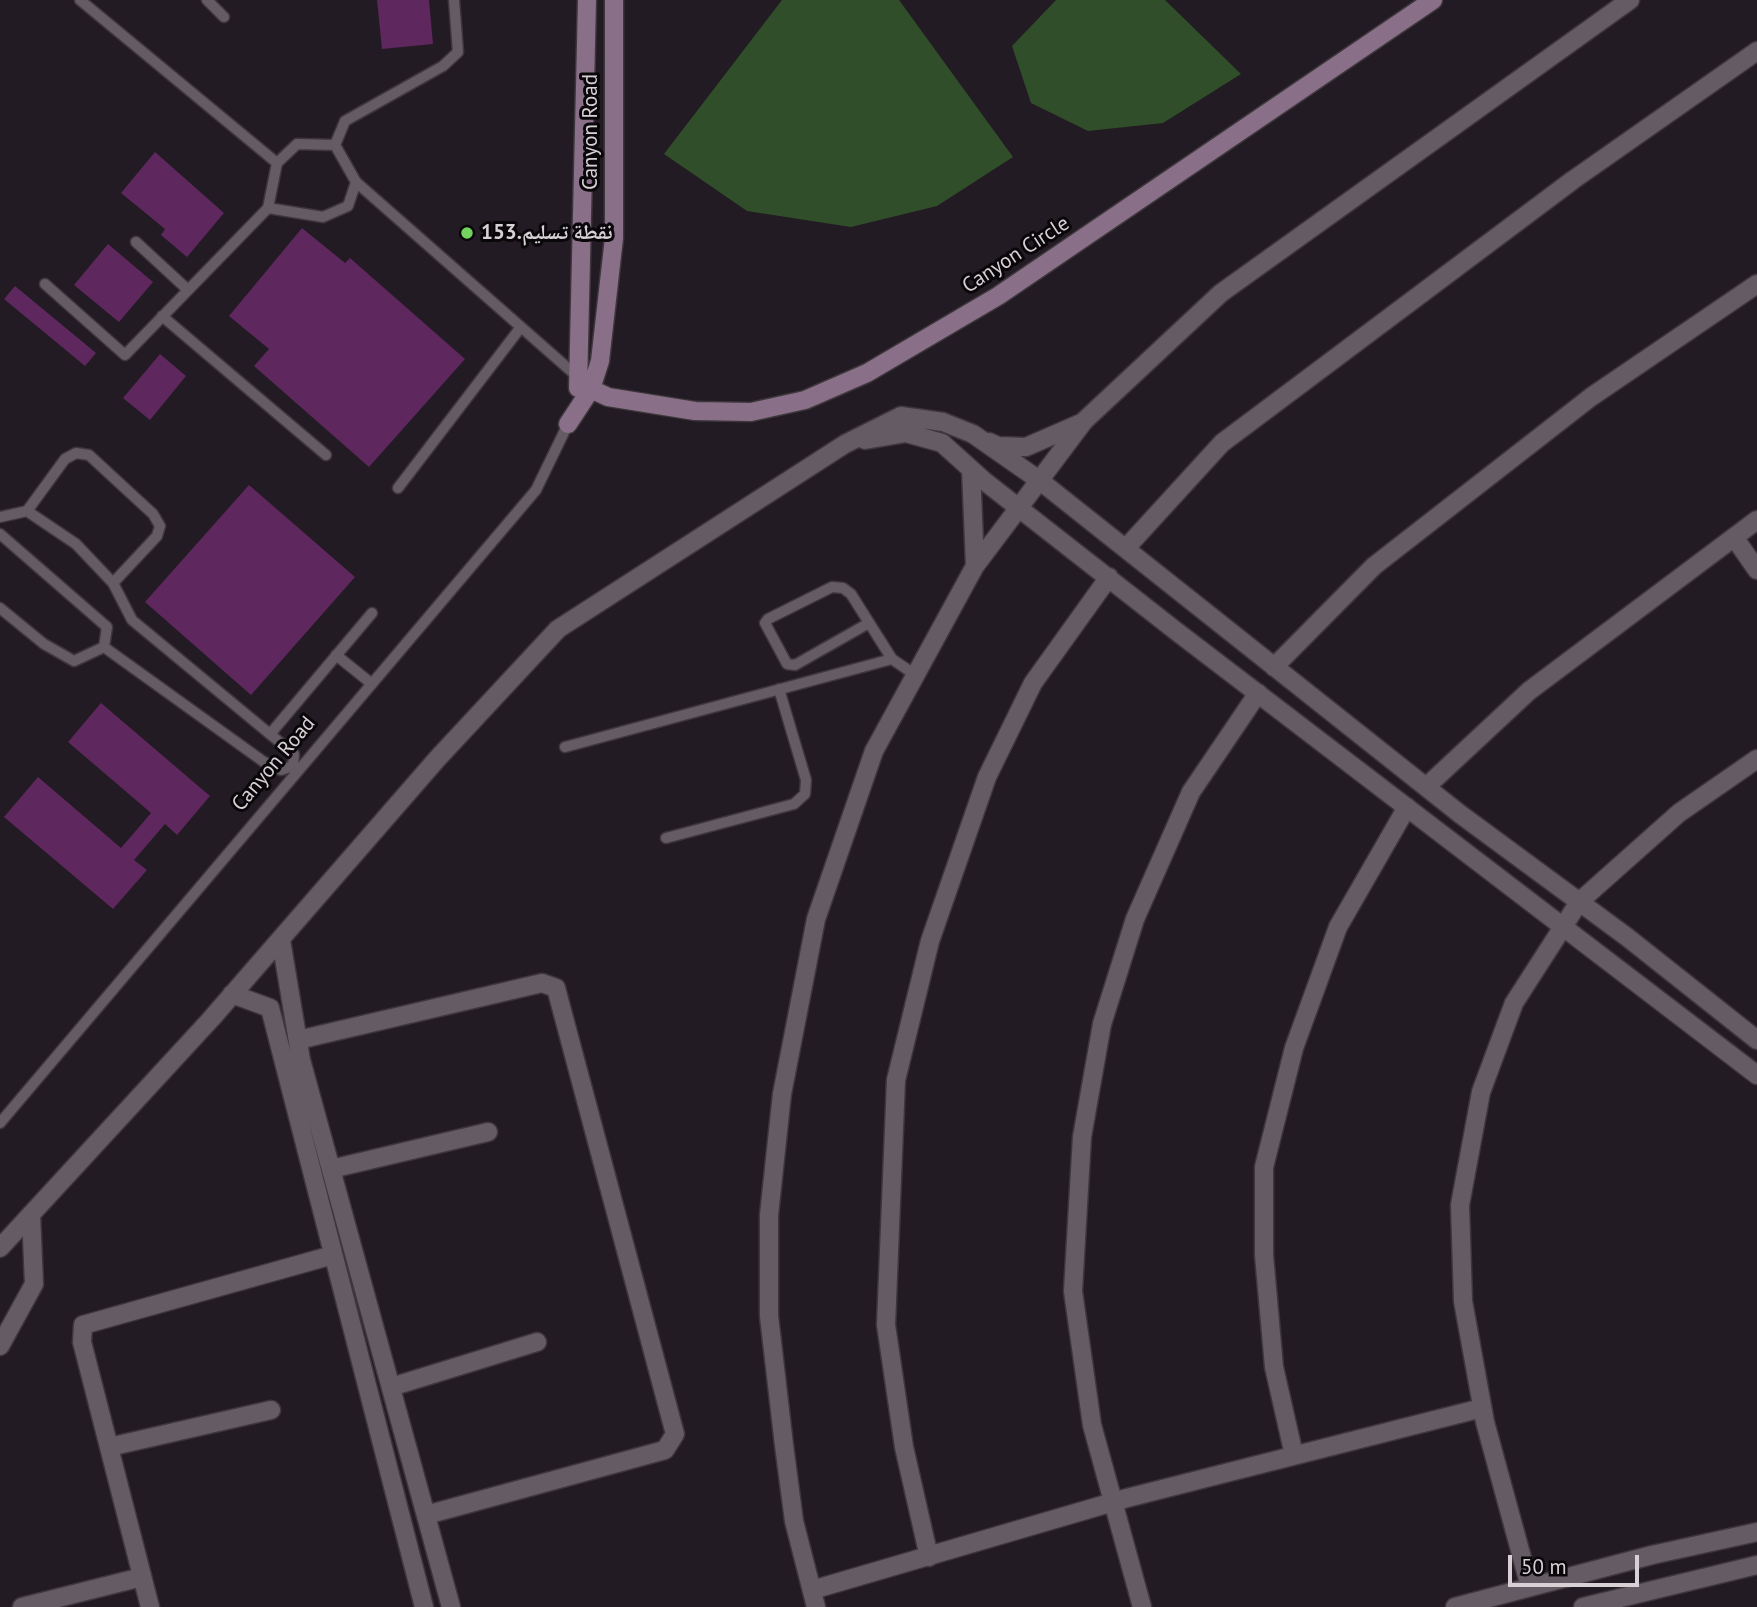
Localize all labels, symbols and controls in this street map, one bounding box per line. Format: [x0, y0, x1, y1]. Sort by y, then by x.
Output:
street label: Canyon Road [578, 74, 604, 190]
street label: Canyon Circle [958, 211, 1074, 299]
place label: نقطة تسليم.153 [481, 220, 612, 246]
marker: نقطة تسليم.153 [459, 225, 475, 241]
street label: Canyon Road [227, 712, 321, 816]
scale bar [1512, 1540, 1643, 1584]
text: 50 m [1521, 1553, 1567, 1580]

